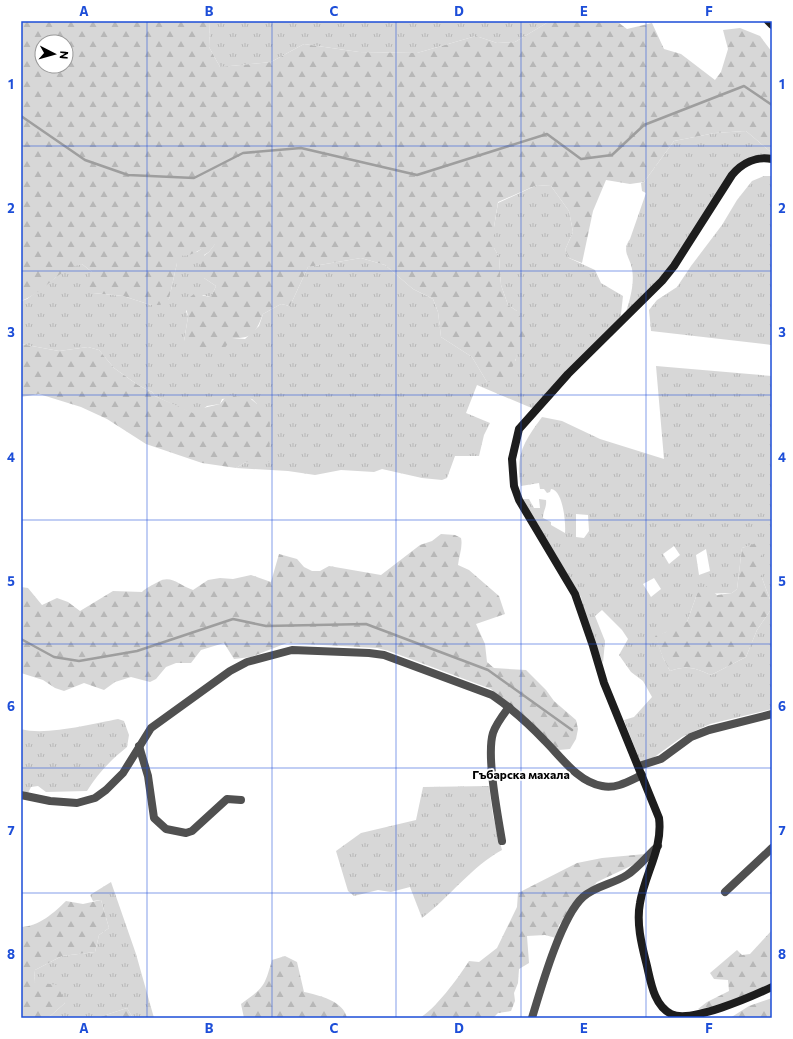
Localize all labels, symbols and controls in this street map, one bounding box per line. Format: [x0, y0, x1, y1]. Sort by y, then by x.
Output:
text: A [79, 3, 89, 19]
text: B [205, 3, 214, 19]
text: C [330, 3, 339, 19]
text: D [454, 3, 464, 19]
text: E [580, 3, 588, 19]
text: F [705, 3, 713, 19]
north arrow [34, 34, 74, 74]
text: N [58, 50, 71, 60]
text: 1 [8, 76, 14, 92]
text: 1 [779, 76, 785, 92]
text: 2 [7, 200, 15, 216]
text: 2 [778, 200, 786, 216]
text: 3 [7, 324, 15, 340]
text: 3 [778, 324, 786, 340]
text: 4 [7, 449, 15, 465]
text: 4 [778, 449, 786, 465]
text: 5 [7, 573, 15, 589]
text: 5 [778, 573, 786, 589]
text: 6 [7, 698, 15, 714]
text: 6 [778, 698, 786, 714]
district label: Гъбарска махала [472, 767, 570, 781]
text: 7 [7, 822, 15, 838]
text: 7 [778, 822, 786, 838]
text: 8 [7, 946, 15, 962]
text: 8 [778, 946, 786, 962]
text: A [79, 1020, 89, 1036]
text: B [205, 1020, 214, 1036]
text: C [330, 1020, 339, 1036]
text: D [454, 1020, 464, 1036]
text: E [580, 1020, 588, 1036]
text: F [705, 1020, 713, 1036]

